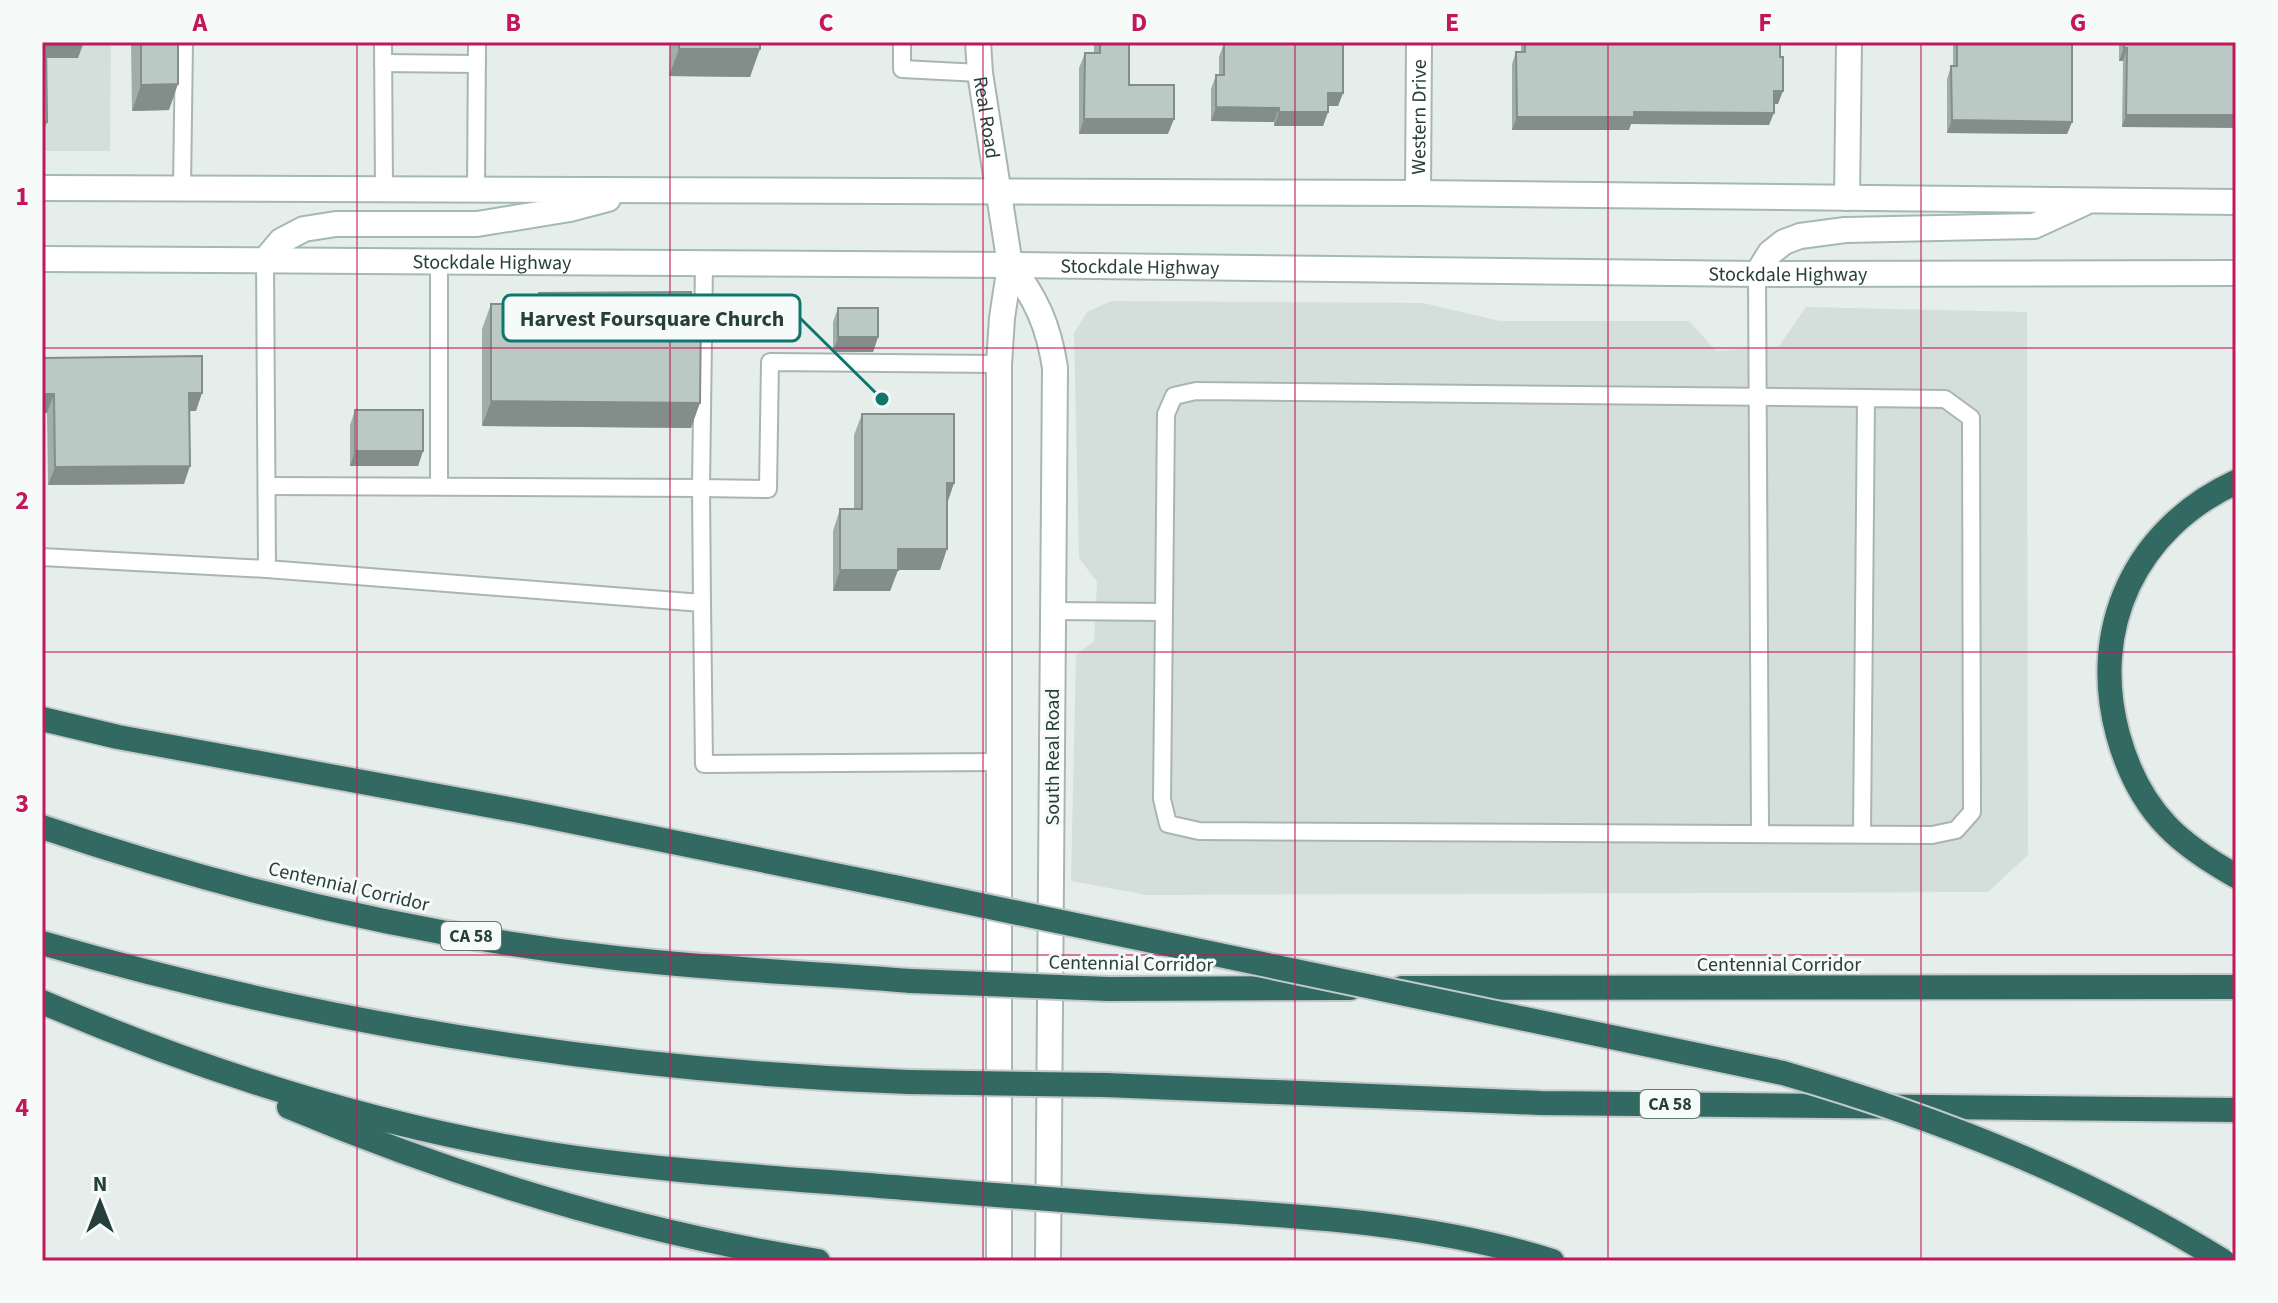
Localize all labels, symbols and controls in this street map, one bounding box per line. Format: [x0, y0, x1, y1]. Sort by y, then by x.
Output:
text: A [192, 4, 209, 41]
text: B [505, 4, 521, 41]
text: C [818, 4, 834, 41]
text: D [1131, 4, 1147, 41]
text: E [1445, 4, 1459, 41]
text: F [1758, 4, 1772, 41]
text: G [2070, 4, 2086, 41]
street label: Western Drive [1405, 59, 1434, 175]
street label: Real Road [966, 74, 1006, 161]
text: 1 [15, 178, 29, 215]
street label: Stockdale Highway [412, 248, 572, 277]
street label: Stockdale Highway [1060, 253, 1220, 283]
street label: Stockdale Highway [1708, 260, 1868, 289]
callout: Harvest Foursquare Church [503, 295, 800, 341]
text: Harvest Foursquare Church [520, 303, 784, 335]
text: 2 [15, 482, 29, 519]
street label: South Real Road [1039, 689, 1067, 825]
text: 3 [15, 785, 29, 822]
street label: Centennial Corridor [265, 855, 432, 919]
road number: CA 58 [441, 922, 501, 950]
street label: Centennial Corridor [1048, 949, 1214, 979]
street label: Centennial Corridor [1697, 951, 1861, 979]
text: 4 [15, 1089, 29, 1126]
road number: CA 58 [1640, 1090, 1700, 1118]
north arrow [60, 1163, 140, 1243]
text: N [93, 1168, 107, 1200]

